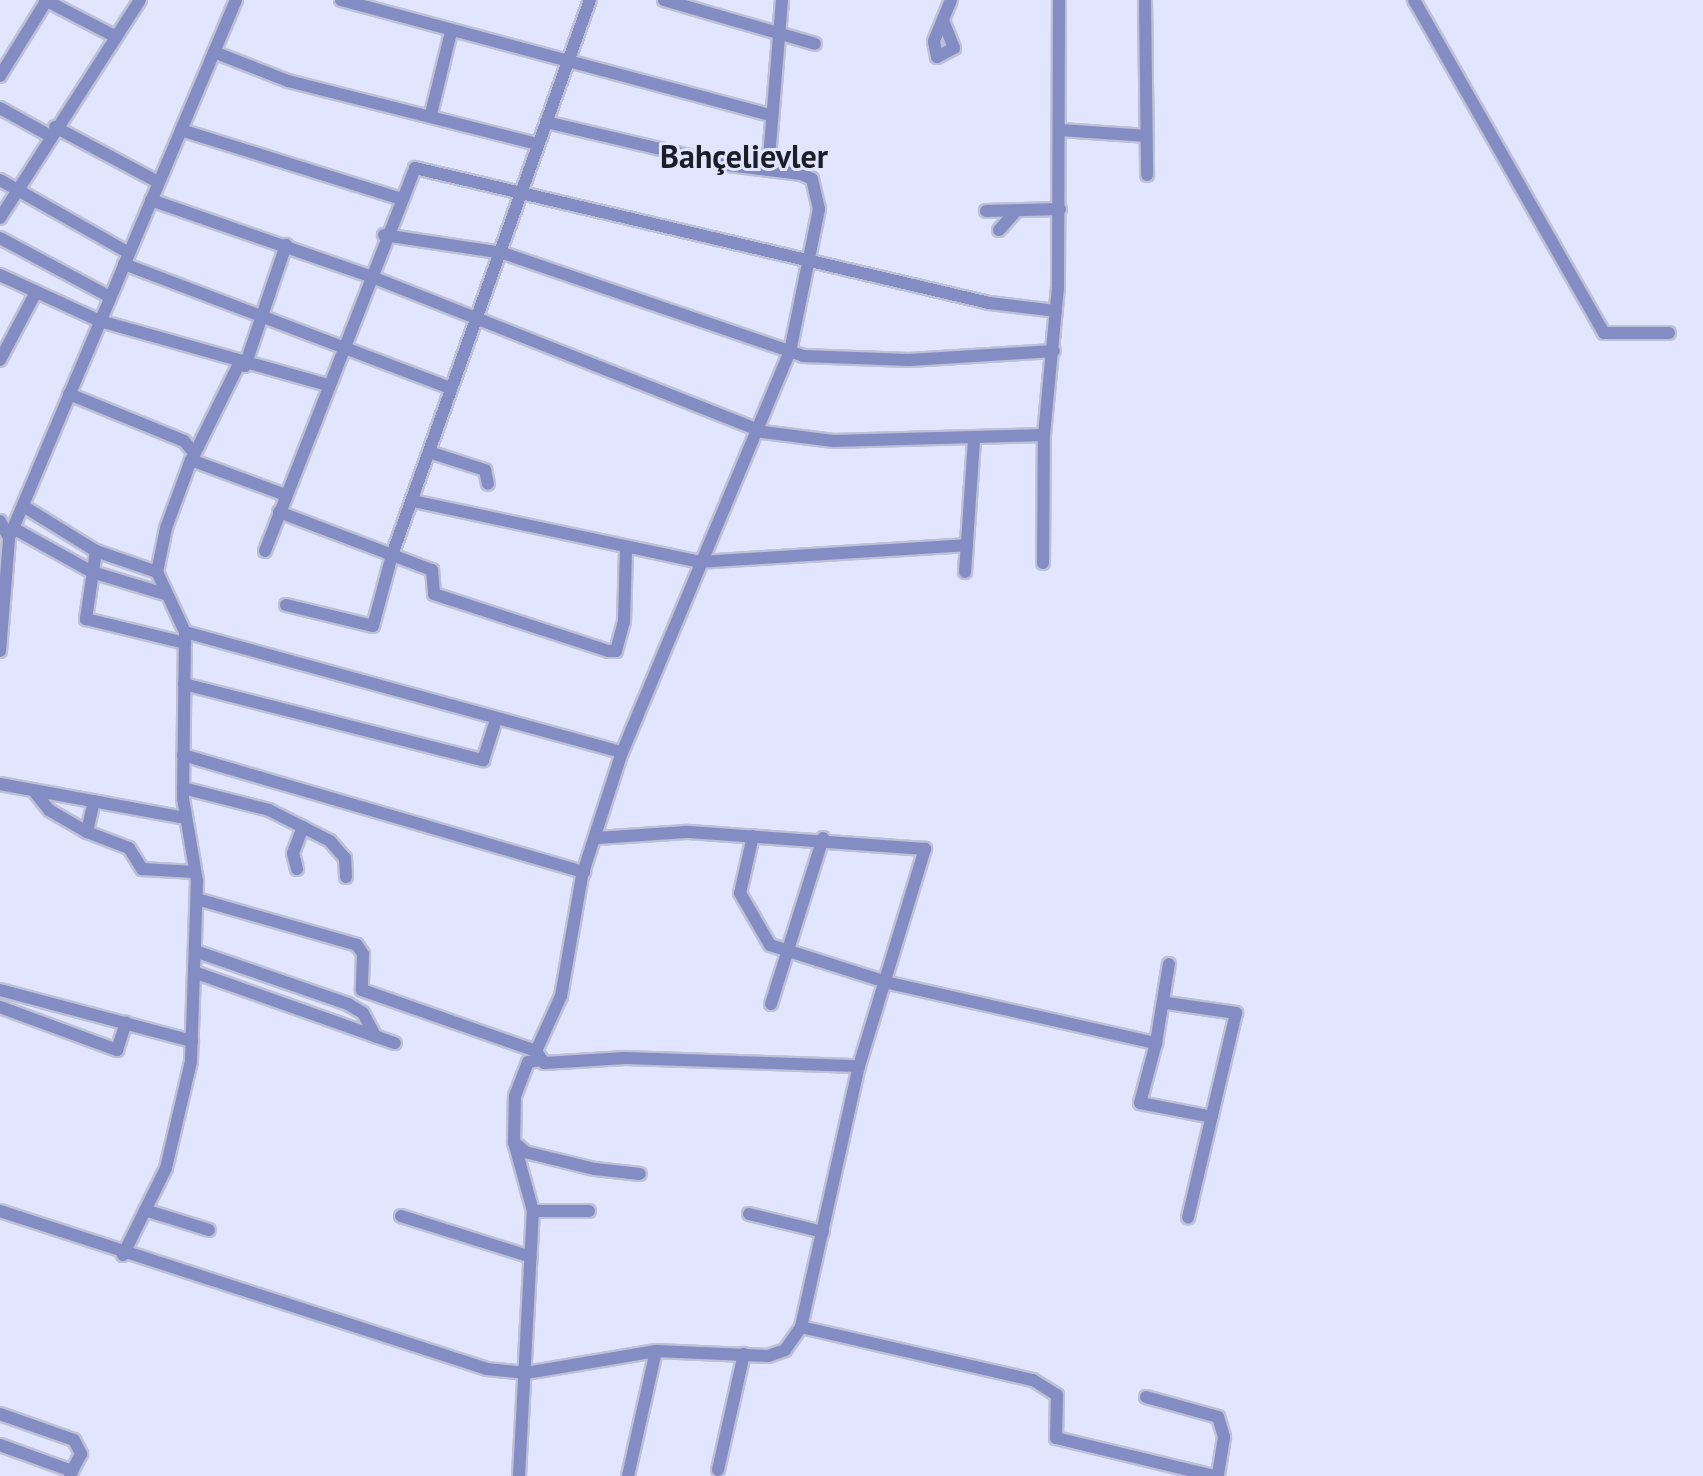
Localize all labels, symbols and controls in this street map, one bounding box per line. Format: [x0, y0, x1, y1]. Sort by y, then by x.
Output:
district label: Bahçelievler [660, 137, 828, 175]

